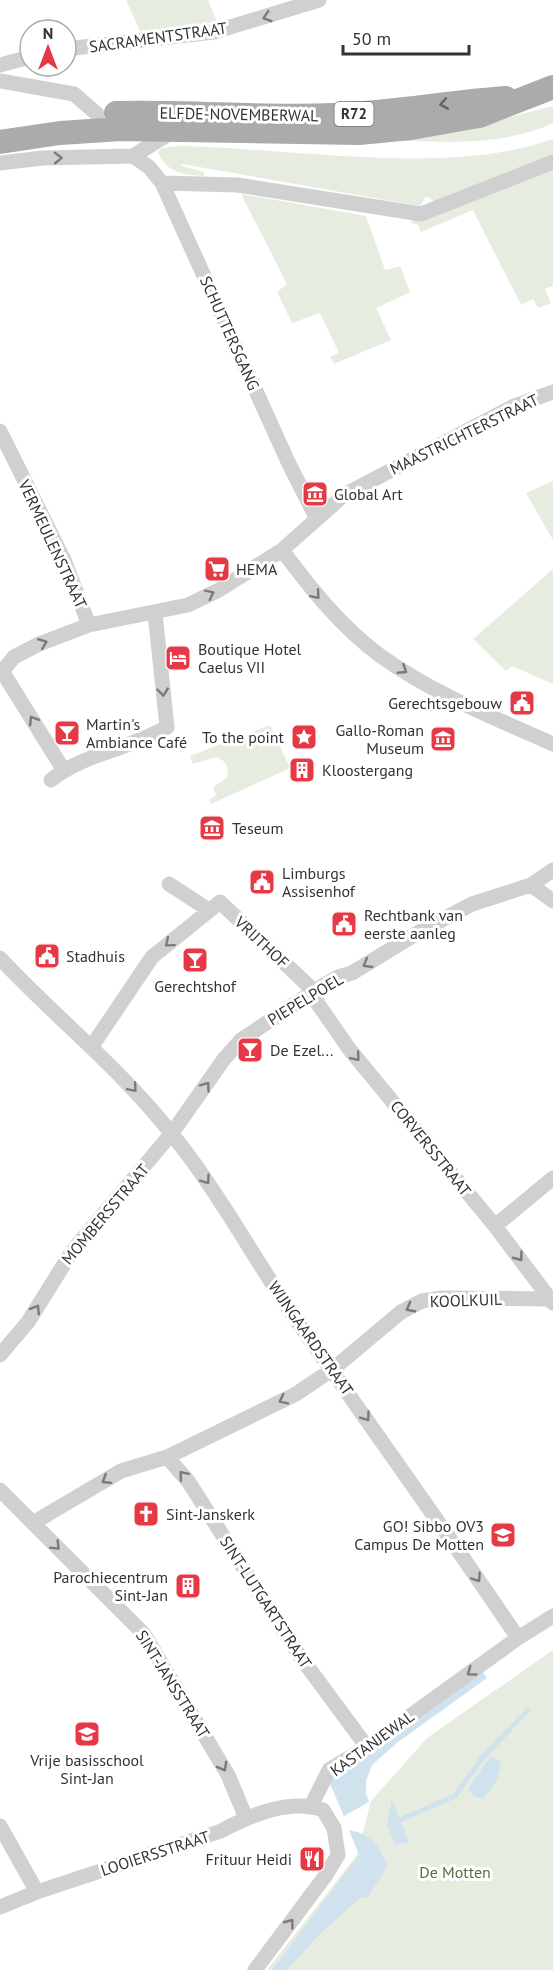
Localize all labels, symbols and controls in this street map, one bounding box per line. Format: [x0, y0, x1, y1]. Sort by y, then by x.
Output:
one-way arrow [262, 10, 273, 22]
street label: SACRAMENTSTRAAT [88, 17, 228, 57]
north arrow [18, 18, 78, 78]
scale bar [343, 18, 469, 56]
text: N [43, 23, 53, 43]
text: 50 m [352, 27, 391, 50]
one-way arrow [440, 98, 449, 110]
road number: R72 [334, 102, 374, 126]
street label: ELFDE-NOVEMBERWAL [159, 103, 319, 125]
one-way arrow [54, 152, 63, 164]
street label: SCHUTTERSGANG [196, 273, 264, 393]
street label: MAASTRICHTERSTRAAT [386, 389, 542, 479]
street label: VERMEULENSTRAAT [14, 476, 92, 612]
museum icon: Global Art [300, 479, 330, 509]
place label: Global Art [334, 484, 403, 504]
supermarket icon: HEMA [202, 554, 232, 584]
place label: HEMA [236, 559, 278, 579]
one-way arrow [309, 588, 320, 599]
one-way arrow [203, 590, 214, 602]
one-way arrow [36, 638, 47, 650]
place label: Boutique Hotel Caelus VII [198, 639, 302, 677]
hotel icon: Boutique Hotel Caelus VII [163, 643, 193, 673]
one-way arrow [397, 663, 407, 675]
one-way arrow [156, 687, 169, 697]
public building icon: Gerechtsgebouw [507, 688, 537, 718]
place label: Gerechtsgebouw [388, 693, 502, 713]
place label: Martin's Ambiance Café [86, 714, 187, 752]
one-way arrow [28, 716, 40, 726]
bar icon: Martin's Ambiance Café [52, 718, 82, 748]
place label: Gallo-Roman Museum [336, 720, 424, 758]
place icon: To the point [289, 722, 319, 752]
museum icon: Gallo-Roman Museum [428, 724, 458, 754]
place label: To the point [202, 727, 285, 747]
building icon: Kloostergang [287, 755, 317, 785]
place label: Kloostergang [322, 760, 413, 780]
museum icon: Teseum [197, 813, 227, 843]
place label: Teseum [232, 818, 283, 838]
place label: Limburgs Assisenhof [282, 863, 356, 901]
public building icon: Limburgs Assisenhof [247, 867, 277, 897]
place label: Rechtbank van eerste aanleg [364, 905, 463, 943]
public building icon: Rechtbank van eerste aanleg [329, 909, 359, 939]
street label: VRIJTHOF [230, 911, 293, 972]
one-way arrow [165, 936, 176, 947]
public building icon: Stadhuis [32, 941, 62, 971]
bar icon: Gerechtshof [180, 945, 210, 975]
place label: Stadhuis [66, 946, 125, 966]
one-way arrow [363, 957, 373, 969]
street label: PIEPELPOEL [264, 969, 346, 1029]
place label: Gerechtshof [154, 976, 237, 996]
bar icon: De Ezel... [235, 1035, 265, 1065]
place label: De Ezel... [270, 1040, 334, 1060]
one-way arrow [349, 1050, 360, 1061]
one-way arrow [126, 1081, 137, 1092]
one-way arrow [199, 1081, 210, 1092]
street label: CORVERSSTRAAT [386, 1096, 476, 1200]
street label: MOMBERSSTRAAT [57, 1160, 153, 1268]
one-way arrow [199, 1174, 210, 1185]
one-way arrow [511, 1251, 522, 1262]
street label: WIJNGAARDSTRAAT [264, 1277, 358, 1399]
street label: KOOLKUIL [430, 1289, 502, 1311]
one-way arrow [406, 1301, 416, 1312]
one-way arrow [29, 1305, 41, 1315]
one-way arrow [279, 1393, 290, 1405]
one-way arrow [359, 1411, 370, 1422]
one-way arrow [179, 1471, 190, 1482]
one-way arrow [102, 1472, 112, 1484]
church icon: Sint-Janskerk [131, 1499, 161, 1529]
place label: Sint-Janskerk [166, 1504, 255, 1524]
place label: GO! Sibbo OV3 Campus De Motten [354, 1516, 484, 1554]
school or university icon: GO! Sibbo OV3 Campus De Motten [488, 1520, 518, 1550]
street label: SINT-LUTGARTSTRAAT [216, 1532, 316, 1672]
one-way arrow [49, 1539, 60, 1550]
place label: Parochiecentrum Sint-Jan [53, 1567, 168, 1605]
building icon: Parochiecentrum Sint-Jan [173, 1571, 203, 1601]
one-way arrow [470, 1571, 481, 1582]
street label: SINT-JANSSTRAAT [132, 1626, 214, 1742]
one-way arrow [466, 1665, 477, 1676]
street label: KASTANJEWAL [326, 1706, 418, 1780]
school or university icon: Vrije basisschool Sint-Jan [72, 1719, 102, 1749]
place label: Vrije basisschool Sint-Jan [29, 1750, 144, 1788]
one-way arrow [216, 1761, 227, 1771]
street label: LOOIERSSTRAAT [98, 1826, 212, 1880]
restaurant icon: Frituur Heidi [297, 1844, 327, 1874]
place label: Frituur Heidi [206, 1849, 292, 1869]
park label: De Motten [419, 1862, 491, 1882]
one-way arrow [283, 1919, 294, 1930]

